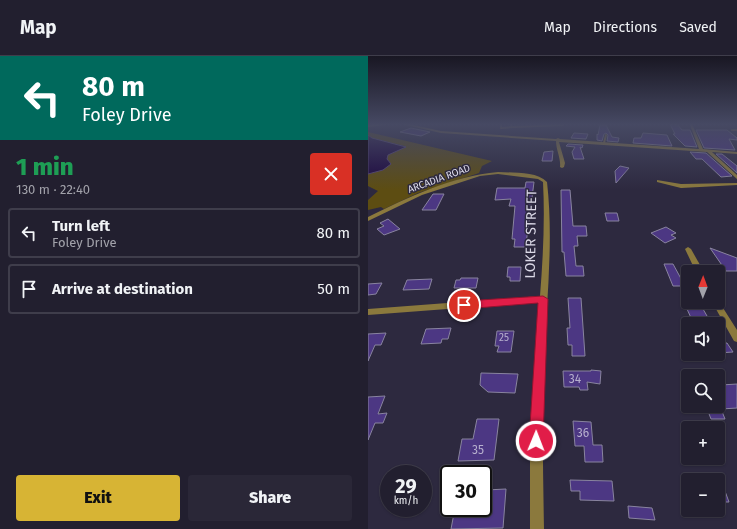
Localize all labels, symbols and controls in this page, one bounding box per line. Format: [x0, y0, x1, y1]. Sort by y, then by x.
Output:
text: Map [20, 16, 57, 39]
text: Map [544, 19, 571, 36]
text: Directions [593, 19, 657, 36]
text: Saved [679, 19, 717, 36]
text: 80 m [82, 70, 145, 103]
icon: left [16, 72, 68, 124]
text: Foley Drive [82, 104, 171, 126]
text: 1 min [16, 153, 74, 181]
button: close [310, 153, 352, 195]
street label: ARCADIA ROAD [406, 162, 472, 196]
text: 130 m · 22:40 [16, 182, 90, 197]
street label: LOKER STREET [522, 189, 540, 279]
text: Turn left [52, 217, 110, 235]
icon: left [18, 222, 40, 244]
text: 80 m [317, 224, 350, 242]
text: Foley Drive [52, 235, 117, 250]
north arrow [681, 265, 725, 309]
map controls [681, 265, 725, 517]
icon: arrive [18, 278, 40, 300]
text: Arrive at destination [52, 280, 193, 298]
text: 50 m [317, 280, 350, 298]
pin [447, 288, 481, 322]
icon: arrive [453, 294, 475, 316]
button: sound [681, 317, 725, 361]
house number: 25 [499, 332, 509, 344]
button: search [681, 369, 725, 413]
house number: 34 [569, 372, 582, 386]
position arrow [515, 420, 557, 462]
button: + [681, 421, 725, 465]
house number: 36 [577, 426, 589, 440]
house number: 35 [472, 443, 484, 457]
speed limit sign: 30 [440, 465, 492, 517]
button: − [681, 473, 725, 517]
text: 29 [395, 474, 417, 498]
button: Exit [16, 475, 180, 521]
button: Share [188, 475, 352, 521]
text: km/h [394, 495, 418, 507]

